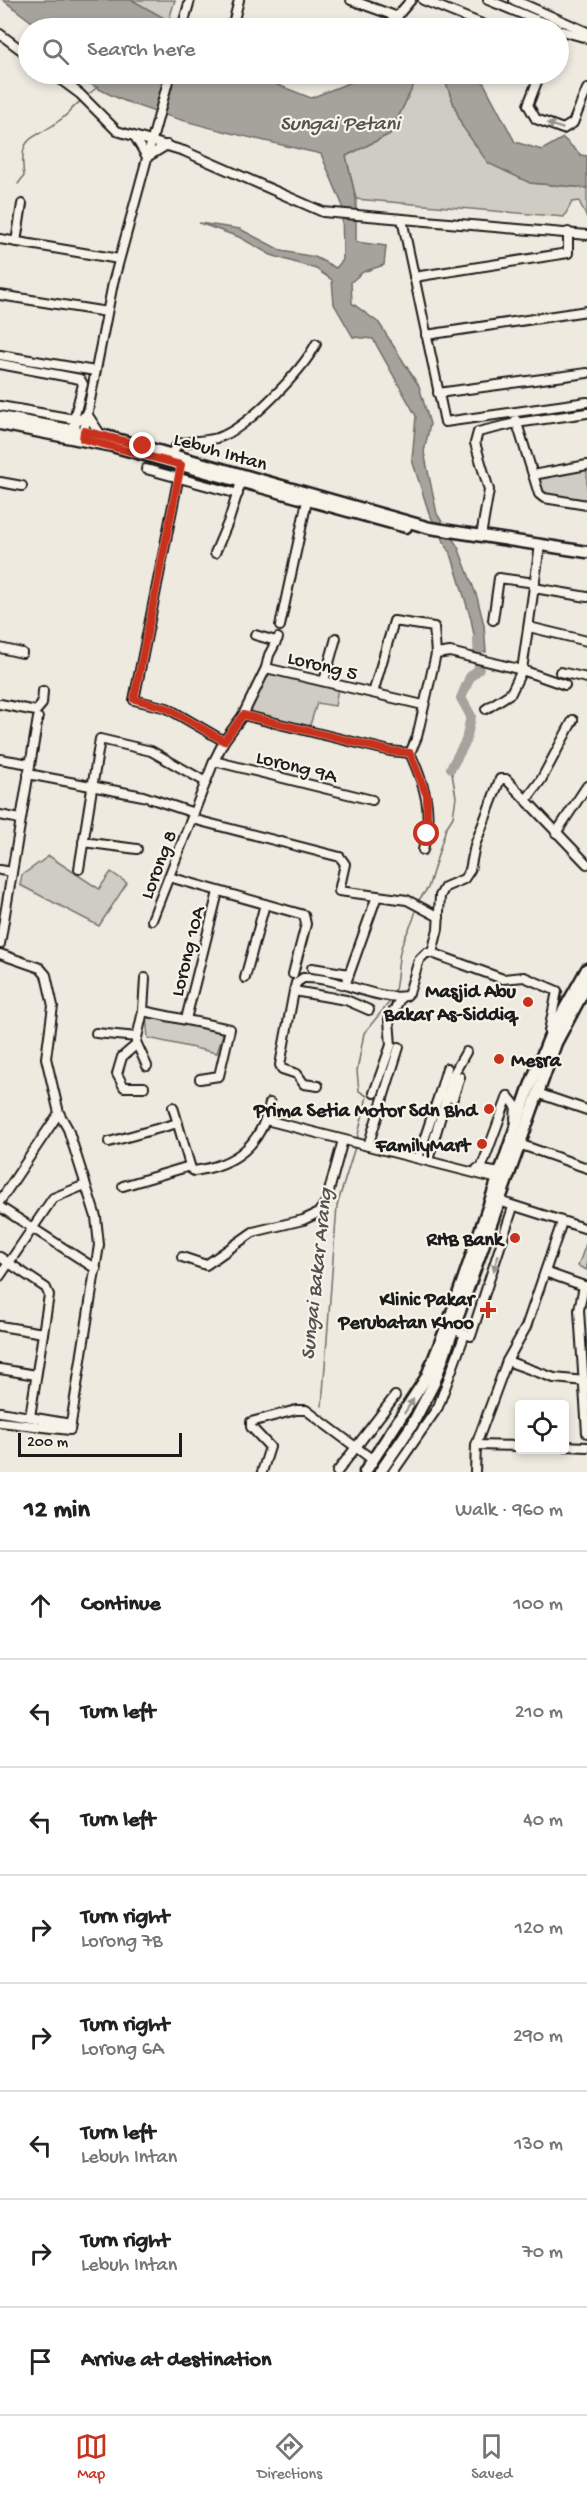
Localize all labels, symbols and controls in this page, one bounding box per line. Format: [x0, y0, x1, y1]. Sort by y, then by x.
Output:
search box [18, 18, 569, 84]
icon: search [39, 35, 72, 68]
text: Search here [87, 38, 195, 64]
water label: Sungai Petani [280, 113, 402, 138]
one-way arrow [546, 120, 564, 130]
street label: Lebuh Intan [171, 429, 270, 478]
route end [129, 432, 155, 458]
street label: Lorong 5 [285, 648, 360, 687]
street label: Lorong 9A [253, 747, 340, 790]
route start [413, 820, 439, 846]
street label: Lorong 8 [137, 828, 184, 903]
street label: Lorong 10A [167, 903, 212, 999]
place label: Masjid Abu Bakar As-Siddiq [383, 982, 519, 1028]
marker: Masjid Abu Bakar As-Siddiq [521, 995, 535, 1009]
place label: Mesra [511, 1051, 562, 1074]
marker: Mesra [492, 1052, 506, 1066]
place label: Prima Setia Motor Sdn Bhd [253, 1101, 479, 1124]
marker: Prima Setia Motor Sdn Bhd [482, 1102, 496, 1116]
place label: FamilyMart [375, 1136, 472, 1159]
marker: FamilyMart [475, 1137, 489, 1151]
water label: Sungai Bakar Arang [297, 1186, 340, 1361]
place label: RHB Bank [425, 1230, 505, 1253]
marker: RHB Bank [508, 1231, 522, 1245]
one-way arrow [490, 1254, 500, 1272]
place label: Klinic Pakar Perubatan Khoo [337, 1290, 476, 1336]
marker: Klinic Pakar Perubatan Khoo [479, 1301, 497, 1319]
one-way arrow [403, 1398, 414, 1414]
map controls [515, 1400, 569, 1454]
button: locate [515, 1400, 569, 1454]
scale bar [18, 1430, 182, 1458]
text: 200 m [27, 1434, 68, 1453]
text: 12 min [24, 1496, 90, 1527]
text: Walk · 960 m [455, 1500, 563, 1523]
icon: ahead [24, 1589, 57, 1622]
text: Continue [81, 1592, 161, 1618]
text: 100 m [513, 1594, 563, 1617]
icon: left [24, 1697, 57, 1730]
text: Turn left [81, 1700, 155, 1726]
text: 210 m [515, 1702, 563, 1725]
icon: left [24, 1805, 57, 1838]
text: Turn left [81, 1808, 155, 1834]
text: 40 m [523, 1810, 563, 1833]
text: Turn right [81, 1905, 169, 1931]
icon: right [24, 1913, 57, 1946]
text: 120 m [515, 1918, 563, 1941]
text: Lorong 7B [81, 1931, 162, 1954]
text: Turn right [81, 2013, 169, 2039]
icon: right [24, 2021, 57, 2054]
text: 290 m [513, 2026, 563, 2049]
text: Lorong 6A [81, 2039, 164, 2062]
text: Turn left [81, 2121, 155, 2147]
icon: left [24, 2129, 57, 2162]
text: 130 m [514, 2134, 563, 2157]
text: Lebuh Intan [81, 2147, 177, 2170]
text: Turn right [81, 2229, 169, 2255]
icon: right [24, 2237, 57, 2270]
text: 70 m [522, 2242, 563, 2265]
text: Lebuh Intan [81, 2255, 177, 2278]
icon: arrive [24, 2345, 57, 2378]
text: Arrive at destination [81, 2348, 271, 2374]
tab: Map [75, 2430, 108, 2485]
tab: Directions [257, 2430, 322, 2485]
tab: Saved [471, 2430, 512, 2485]

